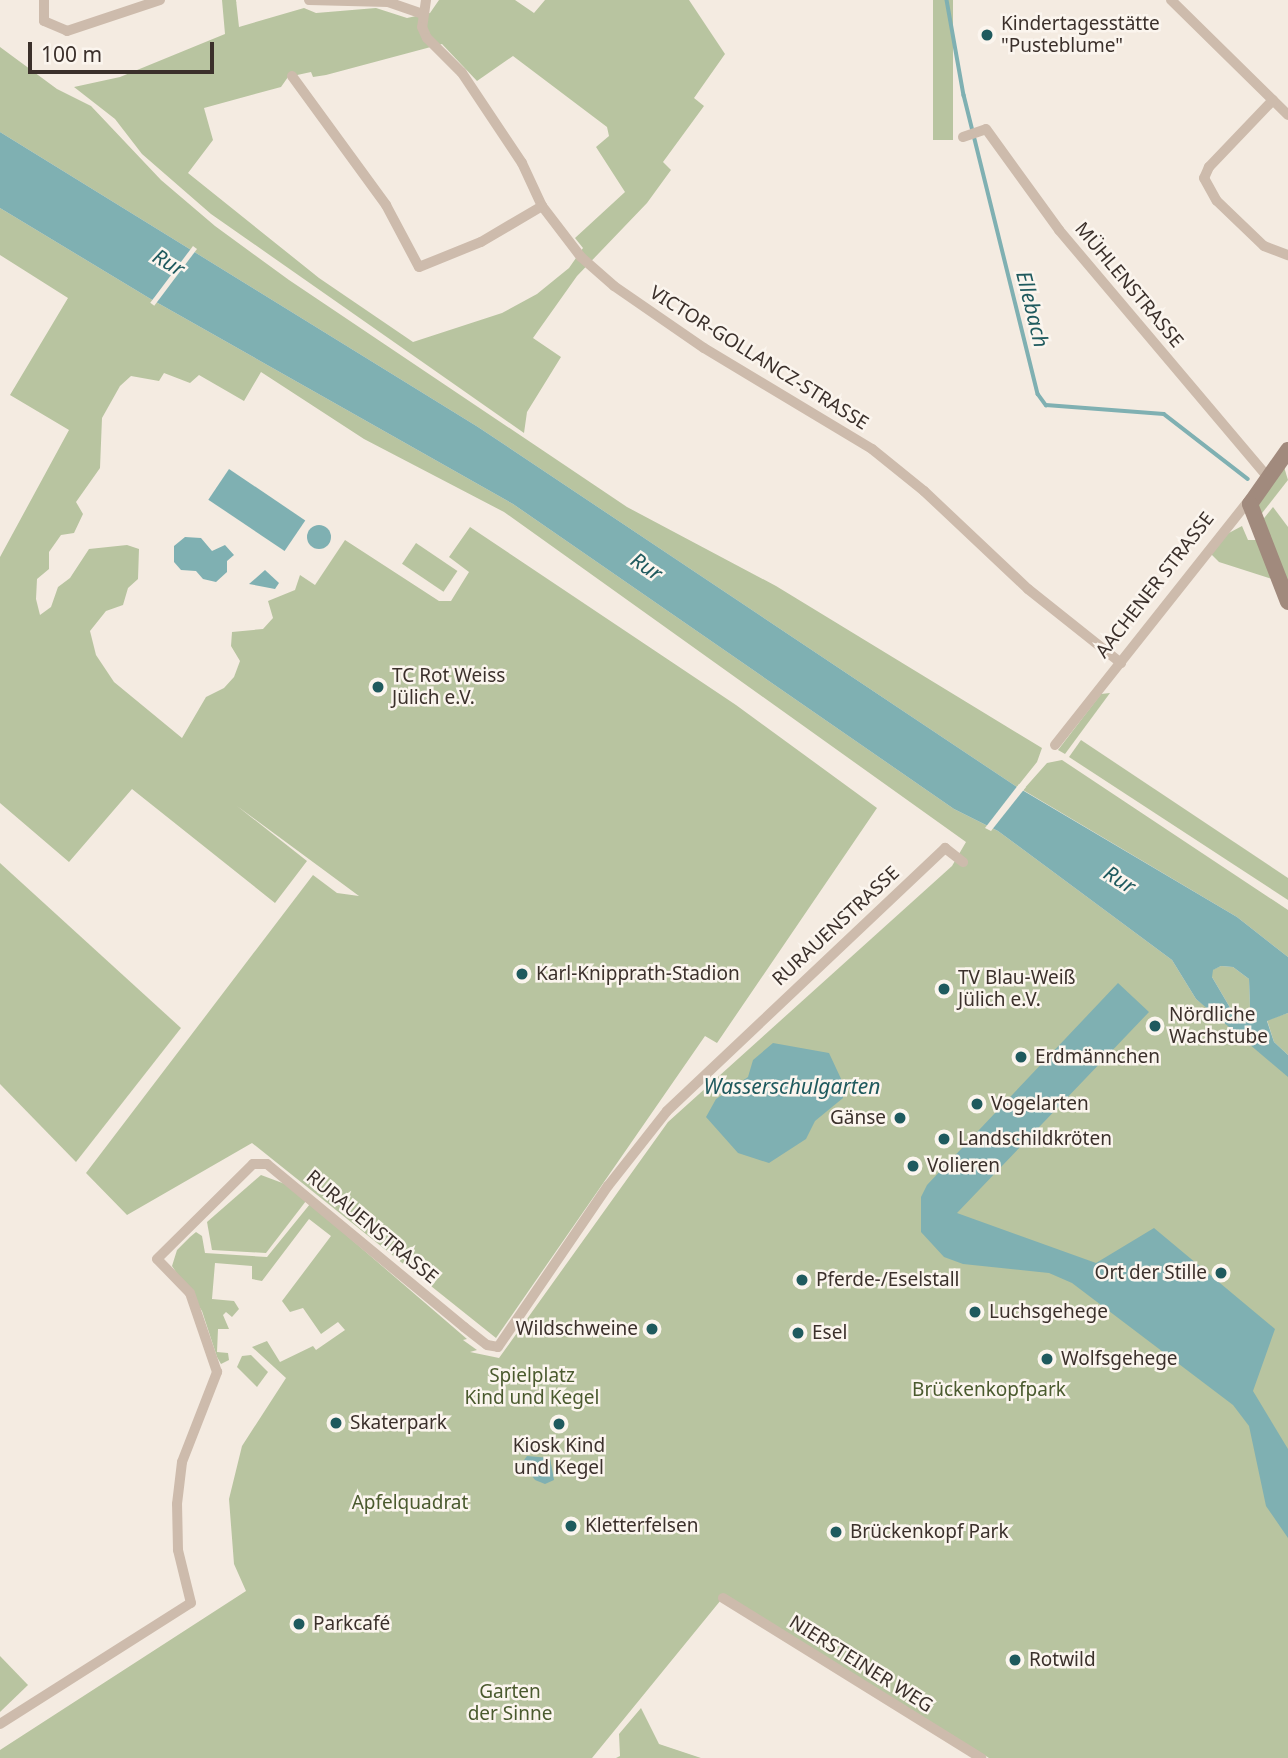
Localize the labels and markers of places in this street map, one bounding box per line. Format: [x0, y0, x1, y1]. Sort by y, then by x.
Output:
place label: Kindertagesstätte "Pusteblume" [1001, 13, 1160, 57]
marker: Kindertagesstätte "Pusteblume" [979, 27, 995, 43]
place label: TC Rot Weiss Jülich e.V. [392, 665, 505, 709]
marker: TC Rot Weiss Jülich e.V. [370, 679, 386, 695]
place label: Karl-Knipprath-Stadion [536, 963, 740, 985]
marker: Karl-Knipprath-Stadion [514, 966, 530, 982]
place label: TV Blau-Weiß Jülich e.V. [958, 967, 1076, 1011]
marker: TV Blau-Weiß Jülich e.V. [936, 981, 952, 997]
place label: Nördliche Wachstube [1169, 1004, 1268, 1048]
marker: Nördliche Wachstube [1147, 1018, 1163, 1034]
place label: Erdmännchen [1035, 1046, 1160, 1068]
marker: Erdmännchen [1013, 1049, 1029, 1065]
place label: Vogelarten [991, 1093, 1089, 1115]
marker: Vogelarten [969, 1096, 985, 1112]
place label: Gänse [830, 1107, 886, 1129]
marker: Gänse [892, 1110, 908, 1126]
place label: Landschildkröten [958, 1128, 1112, 1150]
marker: Landschildkröten [936, 1131, 952, 1147]
place label: Volieren [927, 1155, 1000, 1177]
marker: Volieren [905, 1158, 921, 1174]
place label: Ort der Stille [1095, 1262, 1207, 1284]
marker: Ort der Stille [1213, 1265, 1229, 1281]
place label: Pferde-/Eselstall [816, 1269, 960, 1291]
marker: Pferde-/Eselstall [794, 1272, 810, 1288]
place label: Luchsgehege [989, 1301, 1108, 1323]
marker: Luchsgehege [967, 1304, 983, 1320]
place label: Wildschweine [516, 1318, 638, 1340]
marker: Wildschweine [644, 1321, 660, 1337]
place label: Esel [812, 1322, 847, 1344]
marker: Esel [790, 1325, 806, 1341]
place label: Wolfsgehege [1061, 1348, 1178, 1370]
marker: Wolfsgehege [1039, 1351, 1055, 1367]
place label: Skaterpark [350, 1412, 447, 1434]
marker: Skaterpark [328, 1415, 344, 1431]
marker: Kiosk Kind und Kegel [551, 1416, 567, 1432]
place label: Kiosk Kind und Kegel [513, 1435, 605, 1479]
place label: Kletterfelsen [585, 1515, 698, 1537]
marker: Kletterfelsen [563, 1518, 579, 1534]
place label: Brückenkopf Park [850, 1521, 1009, 1543]
marker: Brückenkopf Park [828, 1524, 844, 1540]
place label: Parkcafé [313, 1613, 390, 1635]
marker: Parkcafé [291, 1616, 307, 1632]
place label: Rotwild [1029, 1649, 1096, 1671]
marker: Rotwild [1007, 1652, 1023, 1668]

